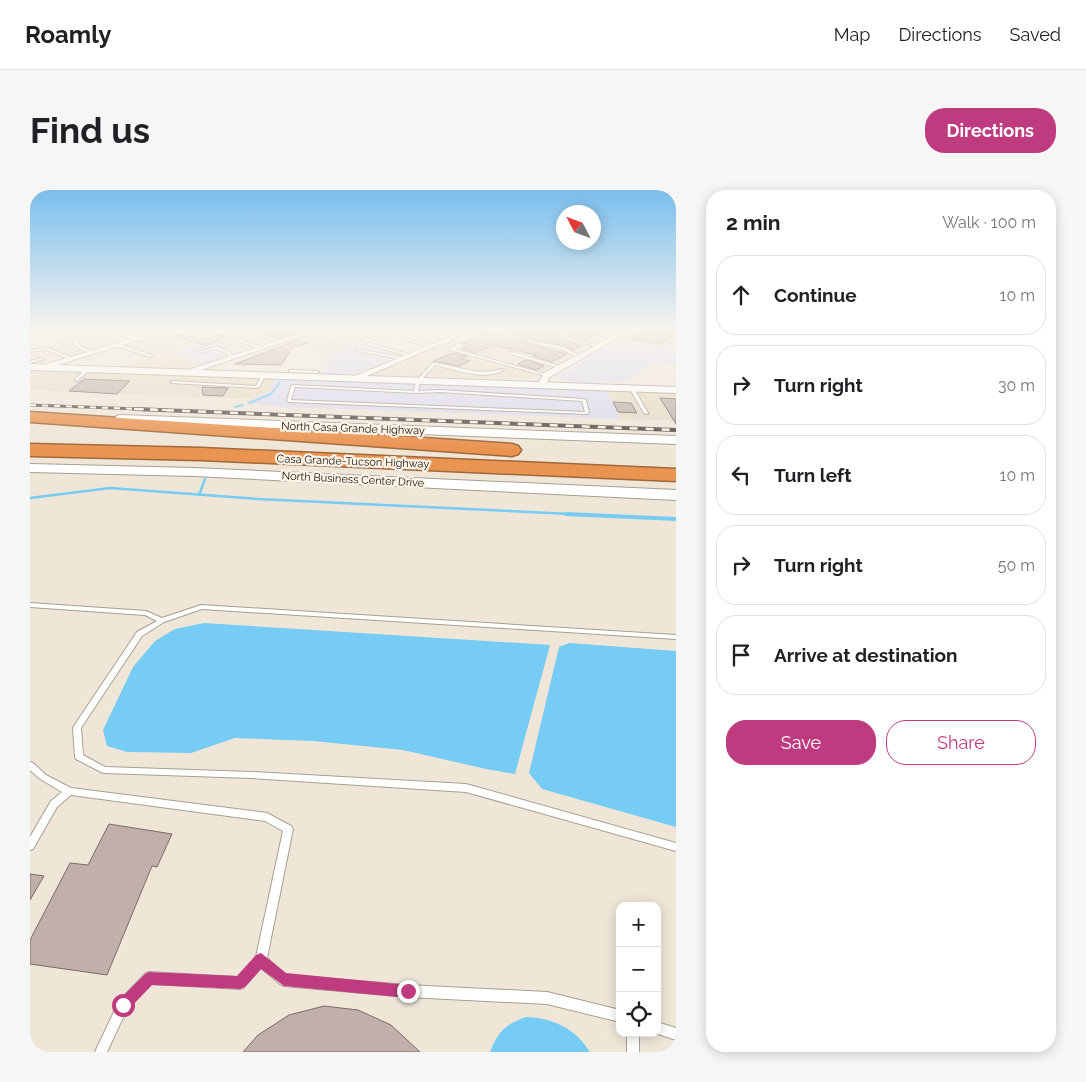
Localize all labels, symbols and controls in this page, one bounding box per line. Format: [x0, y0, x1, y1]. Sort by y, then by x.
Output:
text: Roamly [25, 20, 111, 49]
text: Map [834, 24, 870, 45]
text: Directions [898, 24, 982, 45]
text: Saved [1010, 24, 1061, 45]
button: Directions [925, 108, 1056, 153]
text: Find us [30, 110, 150, 151]
north arrow [556, 205, 601, 250]
text: 2 min [726, 210, 780, 235]
text: Walk · 100 m [942, 213, 1036, 232]
icon: ahead [727, 281, 755, 309]
text: Continue [774, 284, 857, 306]
text: 10 m [1000, 286, 1035, 305]
icon: right [727, 371, 755, 399]
text: Turn right [774, 374, 863, 396]
text: 30 m [998, 376, 1035, 395]
street label: North Casa Grande Highway [281, 419, 425, 438]
street label: Casa Grande-Tucson Highway [276, 452, 430, 471]
icon: left [727, 461, 755, 489]
text: Turn left [774, 464, 851, 486]
text: 10 m [1000, 466, 1035, 485]
street label: North Business Center Drive [281, 469, 425, 490]
icon: right [727, 551, 755, 579]
text: Turn right [774, 554, 863, 576]
text: 50 m [998, 556, 1035, 575]
icon: arrive [727, 641, 755, 669]
text: Arrive at destination [774, 644, 958, 666]
button: Save [726, 720, 876, 765]
button: Share [886, 720, 1036, 765]
map controls [616, 902, 661, 1037]
button: + [616, 902, 661, 947]
button: − [616, 947, 661, 992]
route end [397, 980, 420, 1003]
button: locate [616, 992, 661, 1037]
route start [112, 994, 135, 1017]

